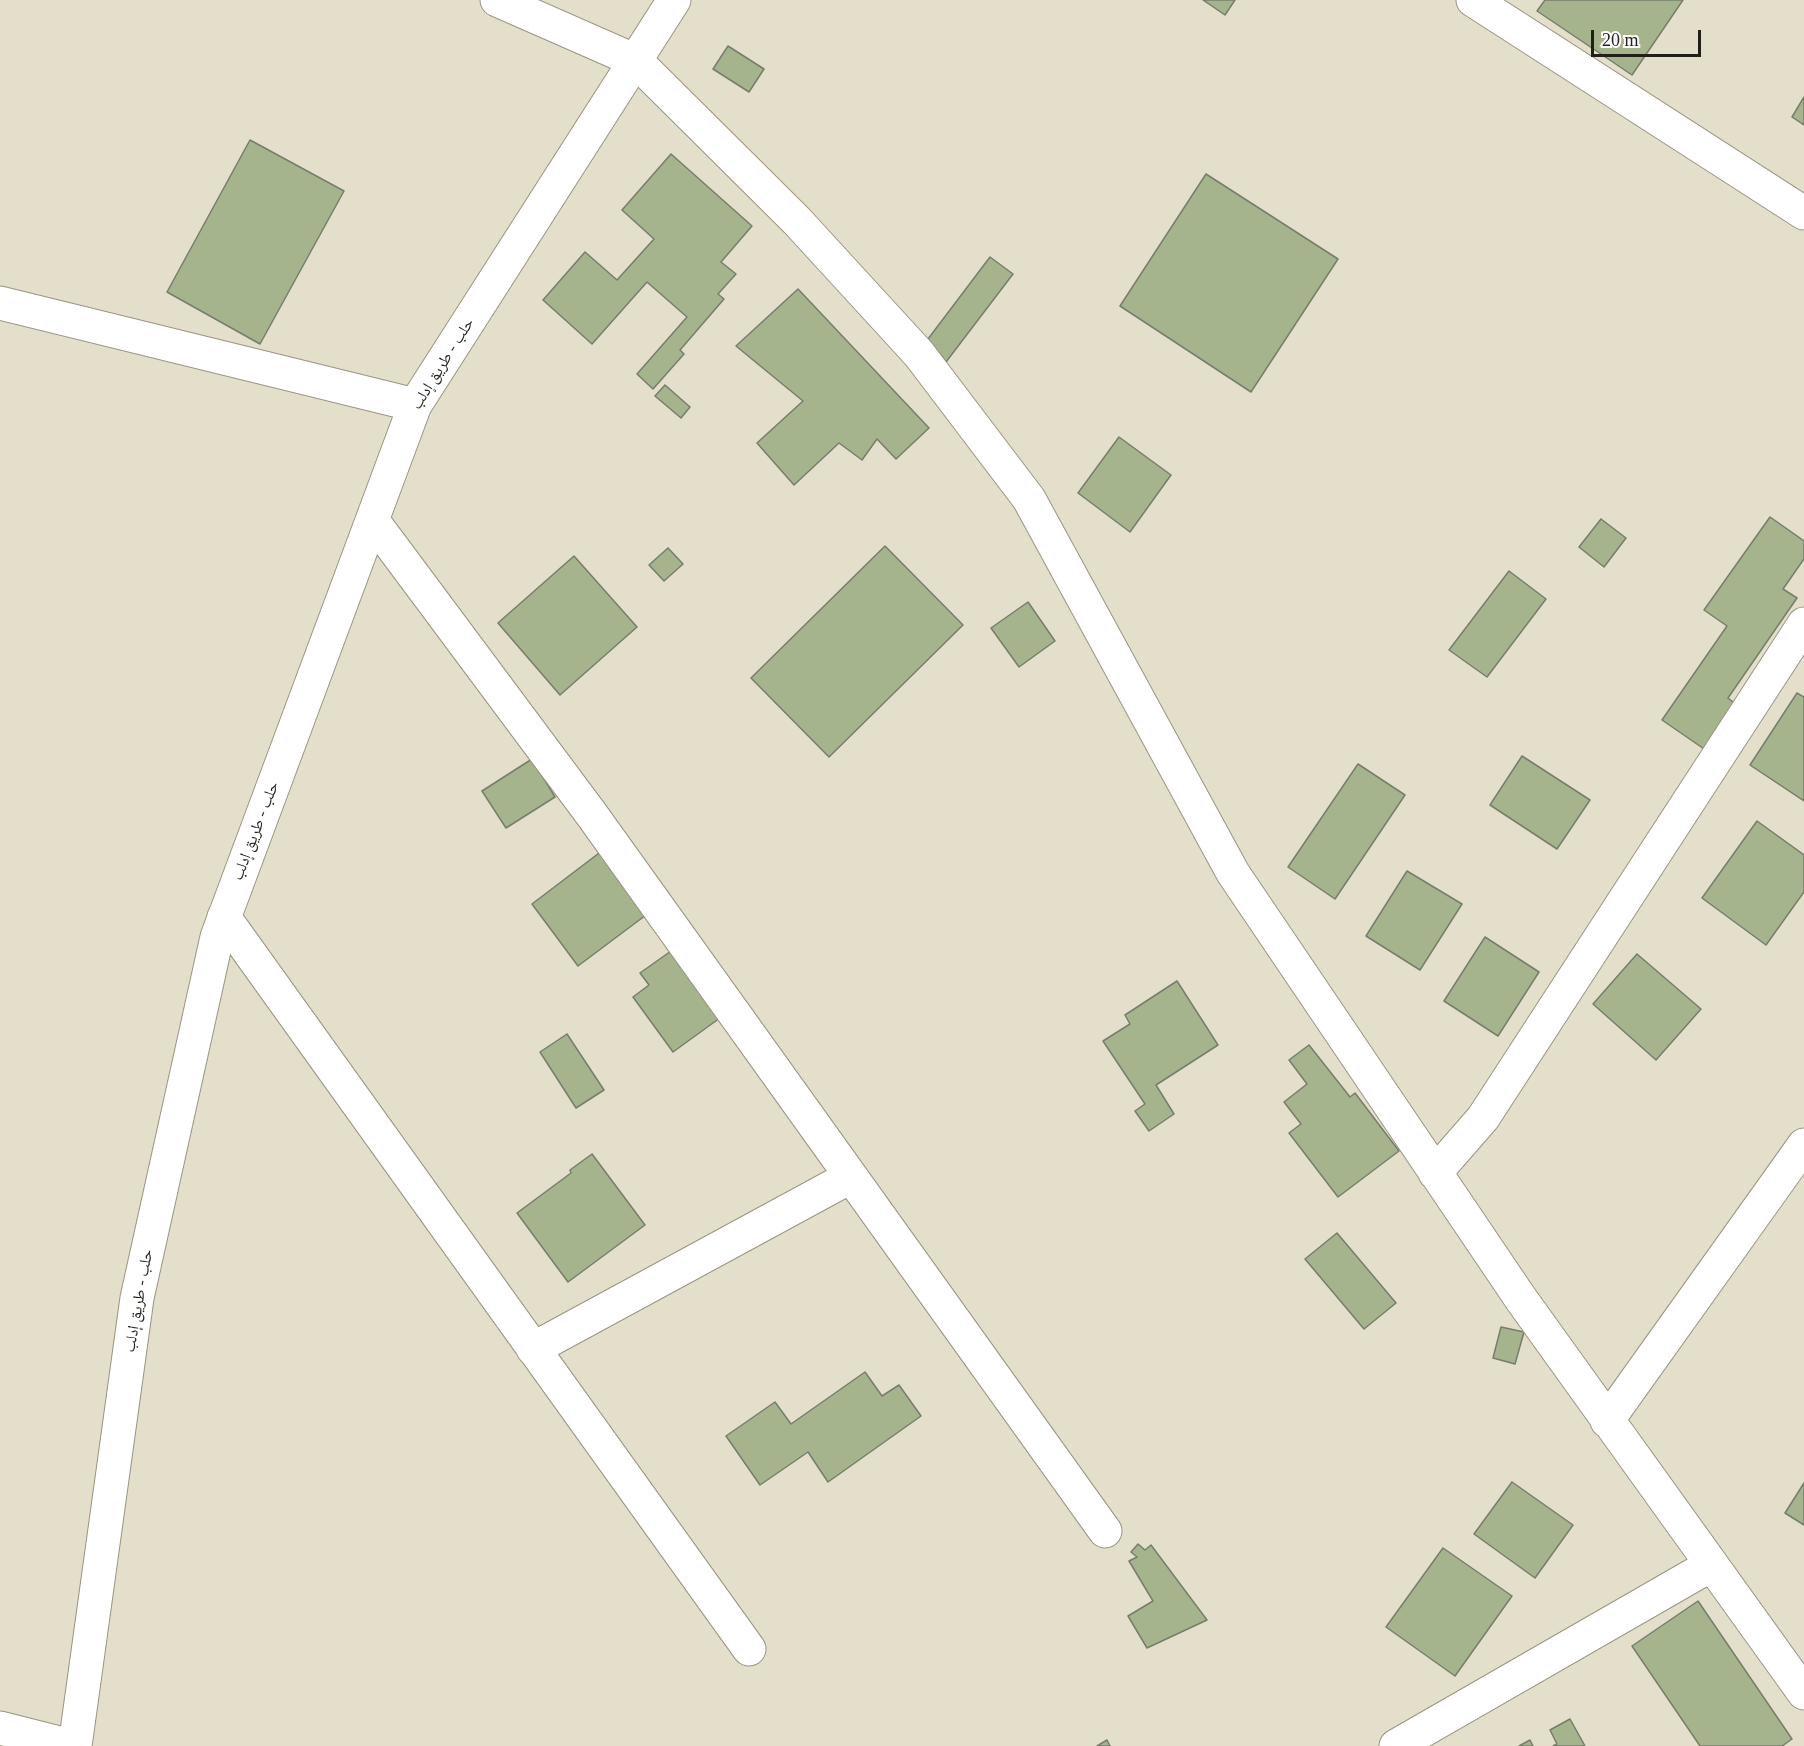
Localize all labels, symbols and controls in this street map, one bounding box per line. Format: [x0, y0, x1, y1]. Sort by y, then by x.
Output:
scale bar [1594, 18, 1704, 56]
text: 20 m [1602, 30, 1639, 50]
street label: حلب - طريق إدلب [407, 315, 479, 413]
street label: حلب - طريق إدلب [228, 779, 284, 883]
street label: حلب - طريق إدلب [121, 1248, 157, 1354]

